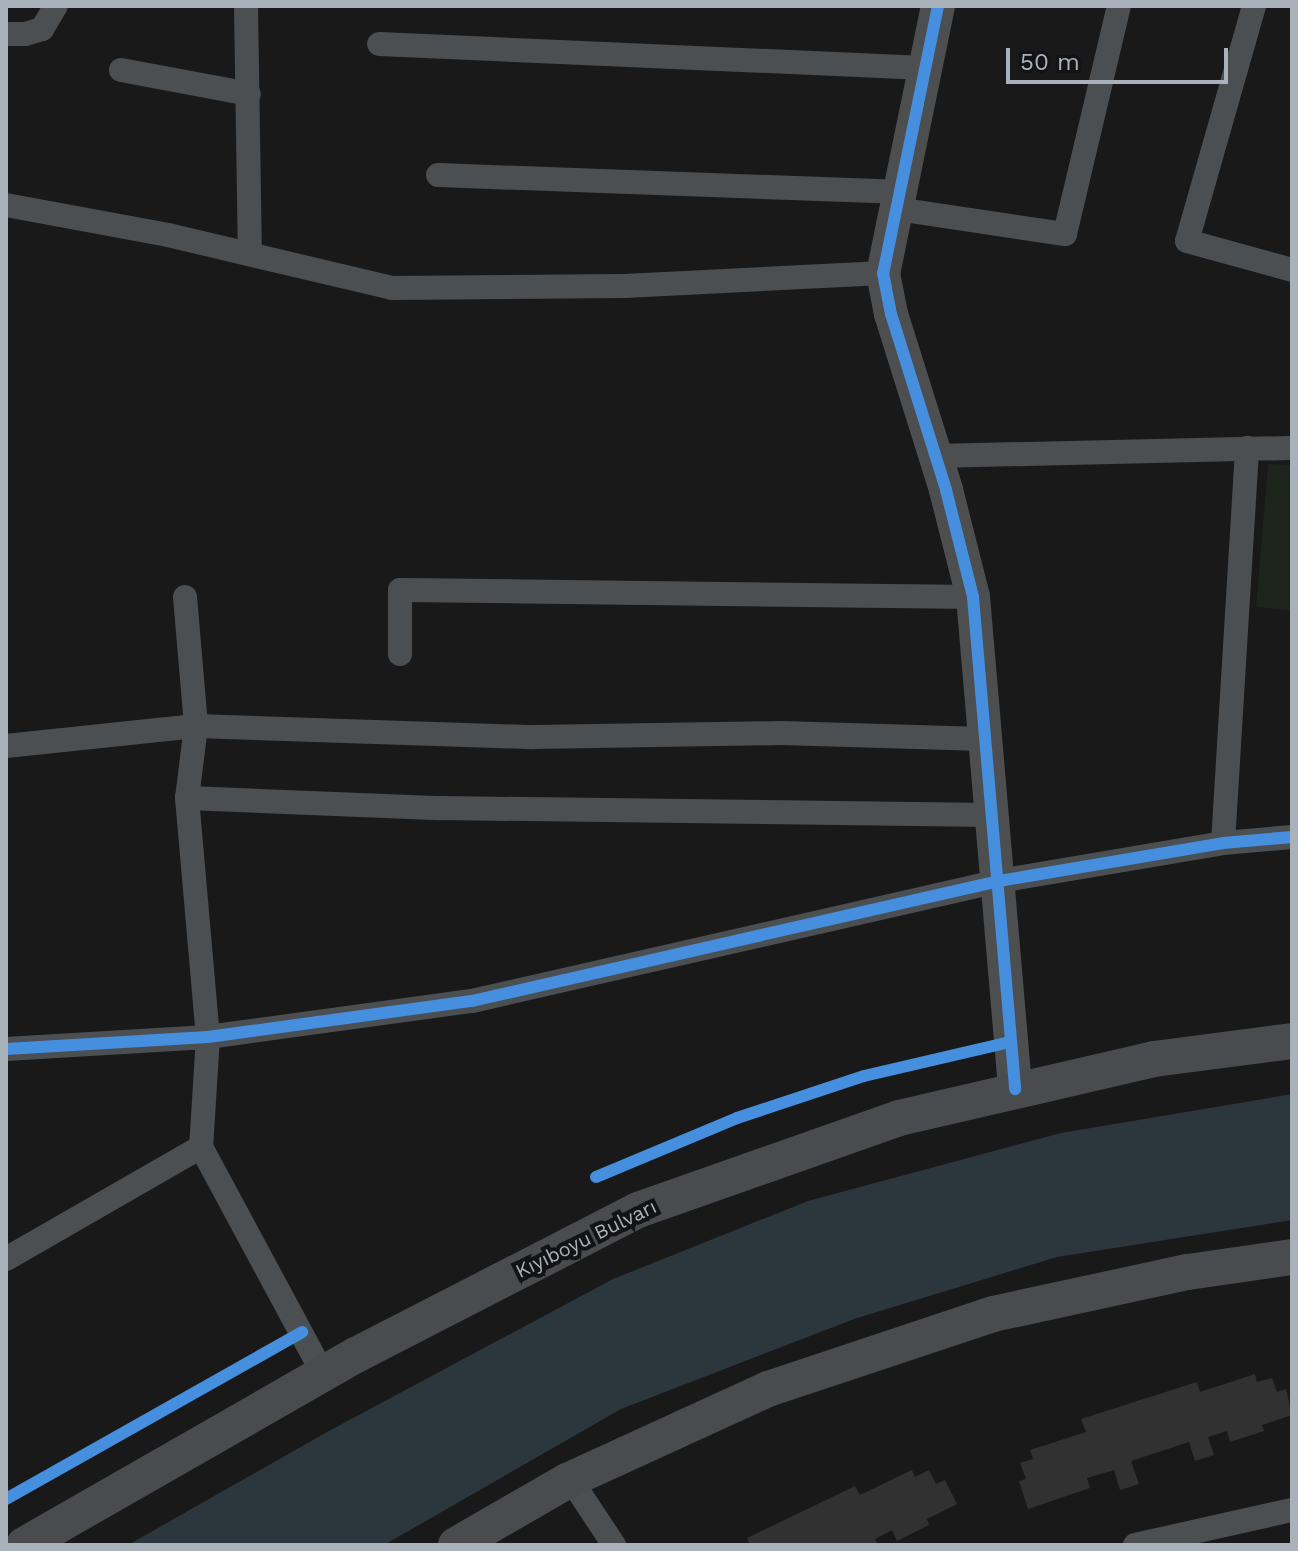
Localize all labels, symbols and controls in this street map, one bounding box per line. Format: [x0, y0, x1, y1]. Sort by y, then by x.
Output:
scale bar [1010, 32, 1232, 82]
text: 50 m [1020, 48, 1080, 76]
street label: Kıyıboyu Bulvarı [512, 1194, 660, 1284]

